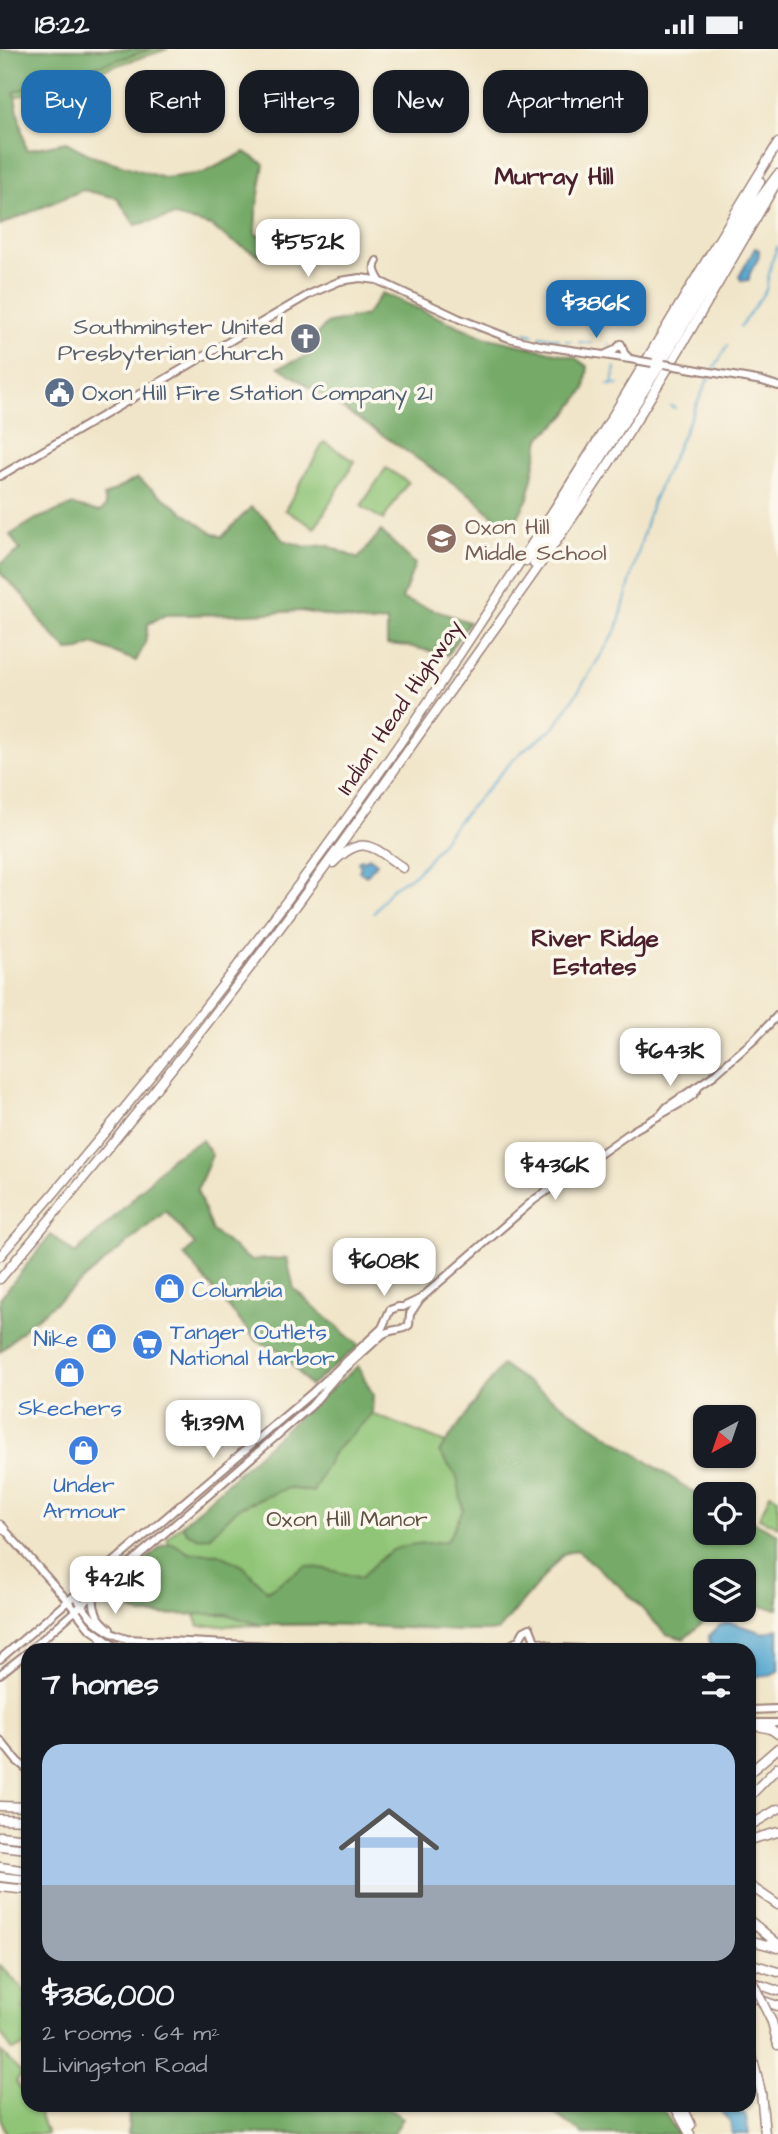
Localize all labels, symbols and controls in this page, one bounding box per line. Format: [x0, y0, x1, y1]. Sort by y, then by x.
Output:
text: 18:22 [35, 7, 89, 43]
chip: Buy [21, 70, 111, 133]
chip: Rent [125, 70, 225, 133]
chip: Filters [239, 70, 359, 133]
chip: New [373, 70, 469, 133]
chip: Apartment [483, 70, 648, 133]
district label: Murray Hill [494, 160, 614, 196]
pin: $552K [259, 219, 357, 279]
text: $552K [272, 226, 344, 258]
pin: $386K [547, 281, 645, 340]
text: $386K [562, 287, 630, 319]
place label: Southminster United Presbyterian Church [58, 311, 284, 370]
church icon: Southminster United Presbyterian Church [289, 322, 323, 356]
public building icon: Oxon Hill Fire Station Company 21 [42, 375, 76, 409]
place label: Oxon Hill Fire Station Company 21 [82, 377, 433, 410]
place label: Oxon Hill Middle School [465, 511, 607, 569]
school or university icon: Oxon Hill Middle School [425, 522, 459, 556]
street label: Indian Head Highway [329, 613, 472, 802]
district label: River Ridge Estates [531, 922, 659, 984]
pin: $643K [621, 1028, 719, 1088]
text: $643K [636, 1035, 704, 1067]
pin: $436K [506, 1143, 604, 1202]
text: $436K [521, 1149, 589, 1181]
pin: $608K [335, 1239, 433, 1298]
text: $608K [349, 1245, 419, 1277]
shop icon: Columbia [152, 1272, 186, 1306]
place label: Columbia [192, 1274, 283, 1306]
place label: Tanger Outlets National Harbor [170, 1316, 335, 1374]
shop icon: Nike [84, 1321, 118, 1355]
place label: Nike [34, 1323, 78, 1355]
supermarket icon: Tanger Outlets National Harbor [130, 1327, 164, 1361]
shop icon: Skechers [53, 1356, 87, 1390]
place label: Skechers [18, 1392, 122, 1424]
pin: $1.39M [156, 1401, 270, 1460]
north arrow [693, 1405, 756, 1468]
map controls [693, 1405, 756, 1622]
text: $1.39M [182, 1407, 244, 1439]
shop icon: Under Armour [67, 1433, 101, 1467]
place label: Under Armour [43, 1469, 126, 1527]
button: locate [693, 1482, 756, 1545]
park label: Oxon Hill Manor [266, 1503, 428, 1535]
pin: $421K [66, 1557, 164, 1616]
button: layers [693, 1559, 756, 1622]
text: $421K [86, 1563, 144, 1595]
text: 7 homes [42, 1664, 159, 1706]
icon: filters [697, 1666, 735, 1704]
icon: home [326, 1790, 452, 1916]
text: $386,000 [42, 1975, 174, 2017]
text: 2 rooms · 64 m² [42, 2017, 220, 2049]
text: Livingston Road [42, 2049, 208, 2081]

